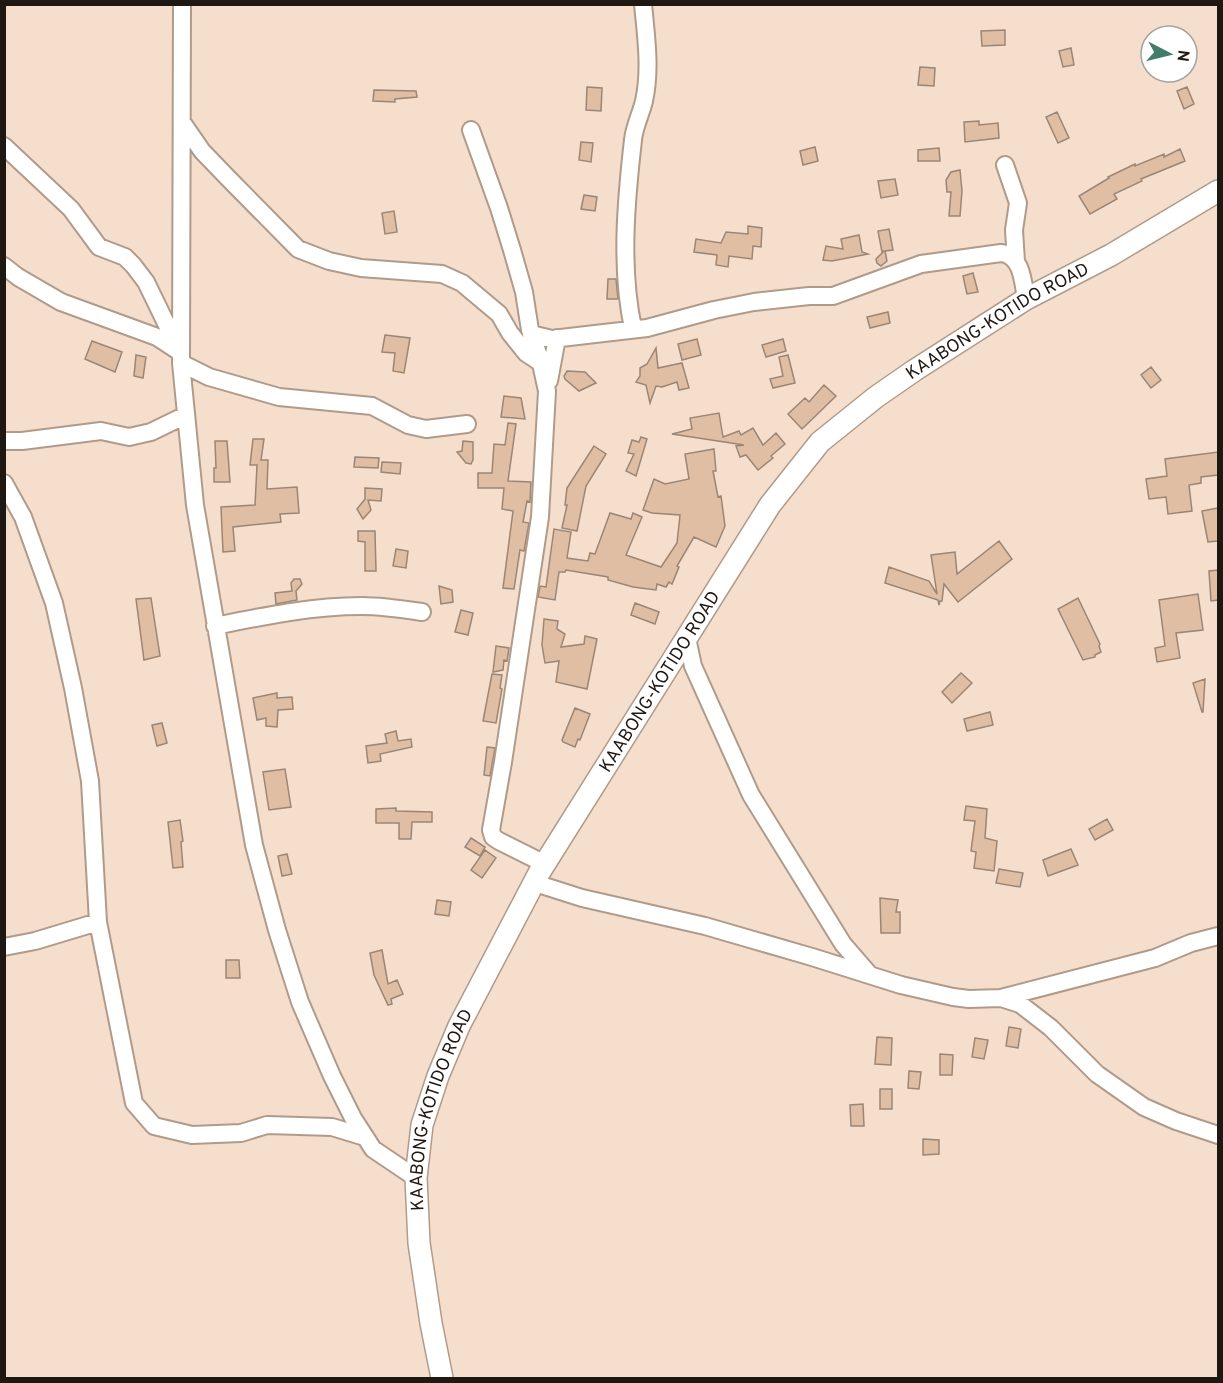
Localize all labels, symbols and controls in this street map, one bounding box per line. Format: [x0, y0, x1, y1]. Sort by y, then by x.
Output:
north arrow [1139, 24, 1199, 84]
text: N [1171, 49, 1193, 63]
street label: KAABONG-KOTIDO ROAD [902, 258, 1094, 386]
street label: KAABONG-KOTIDO ROAD [595, 587, 726, 777]
street label: KAABONG-KOTIDO ROAD [406, 1006, 479, 1212]

